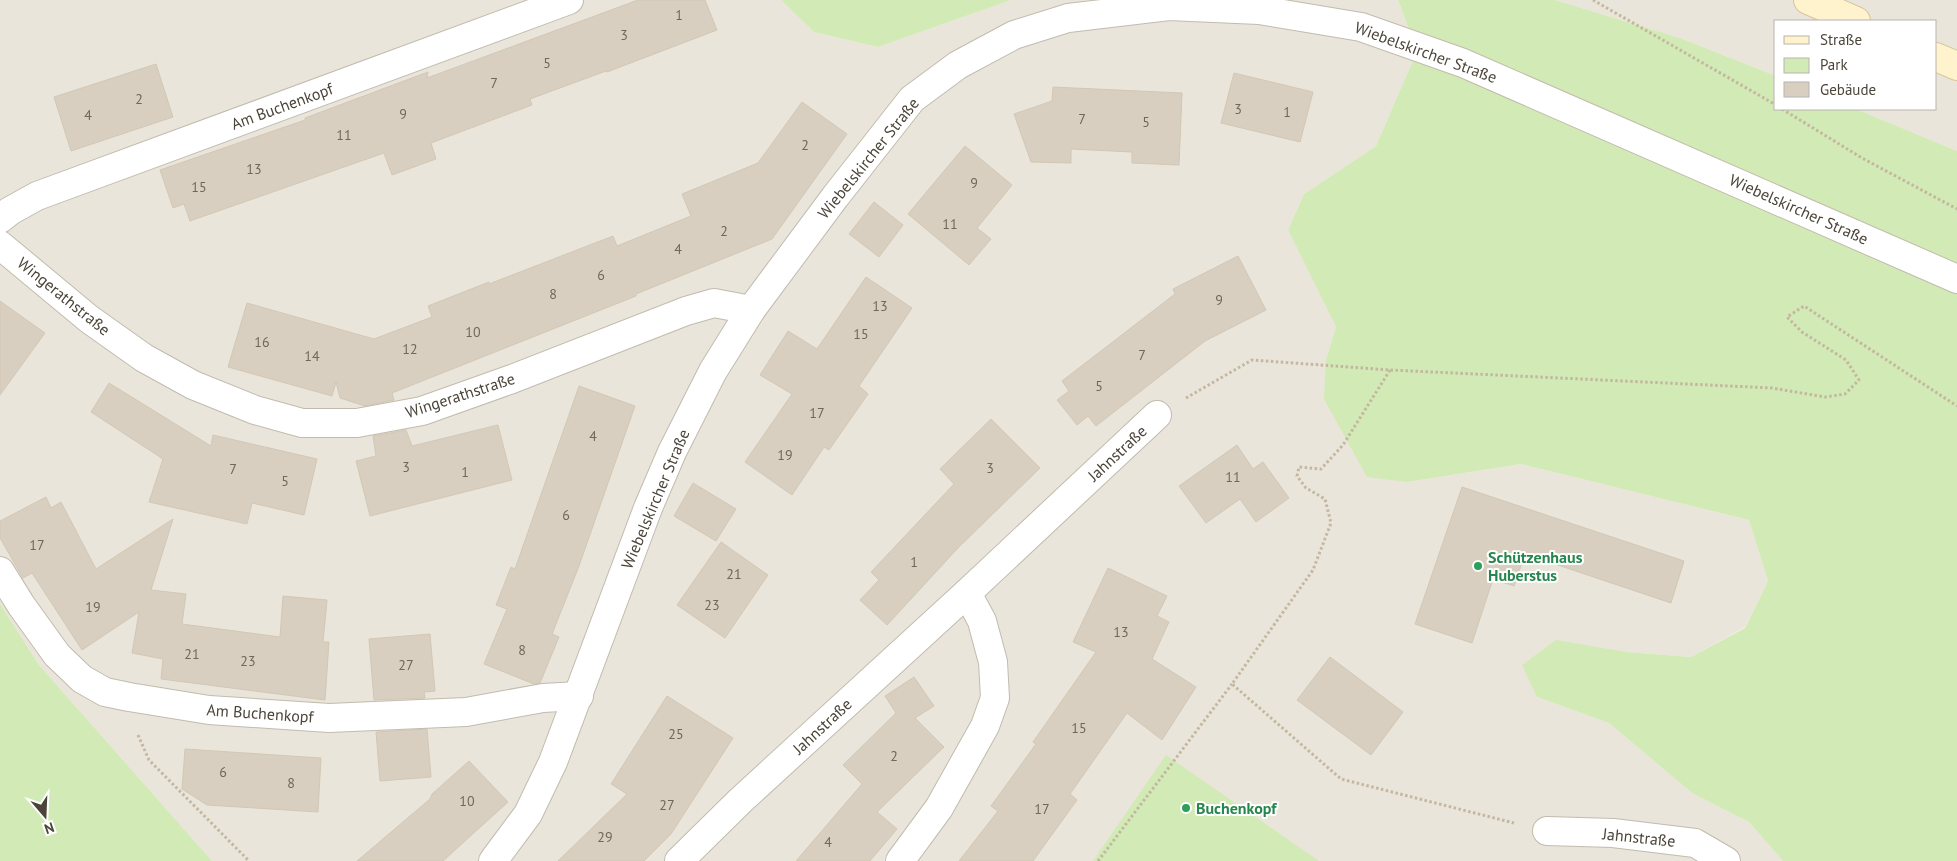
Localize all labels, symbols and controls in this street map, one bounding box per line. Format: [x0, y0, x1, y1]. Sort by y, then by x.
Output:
house number: 1 [675, 6, 683, 24]
street label: Wiebelskircher Straße [1352, 17, 1500, 87]
legend [1774, 20, 1937, 110]
house number: 3 [620, 26, 628, 44]
text: Straße [1820, 30, 1862, 49]
house number: 5 [543, 54, 551, 72]
text: Park [1820, 55, 1848, 74]
house number: 7 [490, 74, 498, 92]
street label: Am Buchenkopf [228, 78, 337, 134]
text: Gebäude [1820, 80, 1876, 99]
house number: 2 [135, 90, 143, 108]
street label: Wiebelskircher Straße [813, 93, 923, 223]
house number: 3 [1234, 100, 1242, 118]
house number: 1 [1283, 103, 1291, 121]
house number: 9 [399, 105, 407, 123]
house number: 4 [84, 106, 92, 124]
house number: 7 [1078, 110, 1086, 128]
house number: 5 [1142, 113, 1150, 131]
house number: 11 [336, 126, 352, 144]
house number: 2 [801, 136, 809, 154]
house number: 13 [246, 160, 262, 178]
street label: Wiebelskircher Straße [1726, 169, 1872, 249]
house number: 9 [970, 174, 978, 192]
house number: 15 [191, 178, 207, 196]
house number: 11 [942, 215, 958, 233]
house number: 2 [720, 222, 728, 240]
house number: 4 [674, 240, 682, 258]
street label: Wingerathstraße [14, 252, 114, 340]
house number: 6 [597, 266, 605, 284]
house number: 8 [549, 285, 557, 303]
house number: 9 [1215, 291, 1223, 309]
house number: 13 [872, 297, 888, 315]
house number: 10 [465, 323, 481, 341]
house number: 15 [853, 325, 869, 343]
house number: 16 [254, 333, 270, 351]
house number: 12 [402, 340, 418, 358]
house number: 7 [1138, 346, 1146, 364]
house number: 14 [304, 347, 320, 365]
street label: Wingerathstraße [403, 368, 517, 422]
house number: 5 [1095, 377, 1103, 395]
house number: 17 [809, 404, 825, 422]
street label: Jahnstraße [1083, 421, 1151, 486]
street label: Wiebelskircher Straße [617, 426, 693, 572]
house number: 4 [589, 427, 597, 445]
house number: 19 [777, 446, 793, 464]
house number: 3 [402, 458, 410, 476]
house number: 3 [986, 459, 994, 477]
house number: 7 [229, 460, 237, 478]
house number: 1 [461, 463, 469, 481]
house number: 11 [1225, 468, 1241, 486]
house number: 5 [281, 472, 289, 490]
house number: 6 [562, 506, 570, 524]
house number: 17 [29, 536, 45, 554]
place label: Schützenhaus Huberstus [1488, 547, 1583, 585]
house number: 1 [910, 553, 918, 571]
marker: Schützenhaus Huberstus [1472, 560, 1484, 572]
house number: 21 [726, 565, 742, 583]
house number: 23 [704, 596, 720, 614]
house number: 19 [85, 598, 101, 616]
house number: 13 [1113, 623, 1129, 641]
house number: 8 [518, 641, 526, 659]
house number: 21 [184, 645, 200, 663]
house number: 23 [240, 652, 256, 670]
house number: 27 [398, 656, 414, 674]
street label: Jahnstraße [788, 694, 856, 759]
street label: Am Buchenkopf [206, 699, 315, 727]
house number: 15 [1071, 719, 1087, 737]
house number: 25 [668, 725, 684, 743]
house number: 2 [890, 747, 898, 765]
house number: 6 [219, 763, 227, 781]
house number: 8 [287, 774, 295, 792]
north arrow [20, 791, 70, 841]
house number: 10 [459, 792, 475, 810]
house number: 27 [659, 796, 675, 814]
place label: Buchenkopf [1196, 798, 1277, 818]
house number: 17 [1034, 800, 1050, 818]
marker: Buchenkopf [1180, 802, 1192, 814]
text: N [42, 818, 57, 838]
street label: Jahnstraße [1601, 823, 1676, 851]
house number: 29 [597, 828, 613, 846]
house number: 4 [824, 833, 832, 851]

